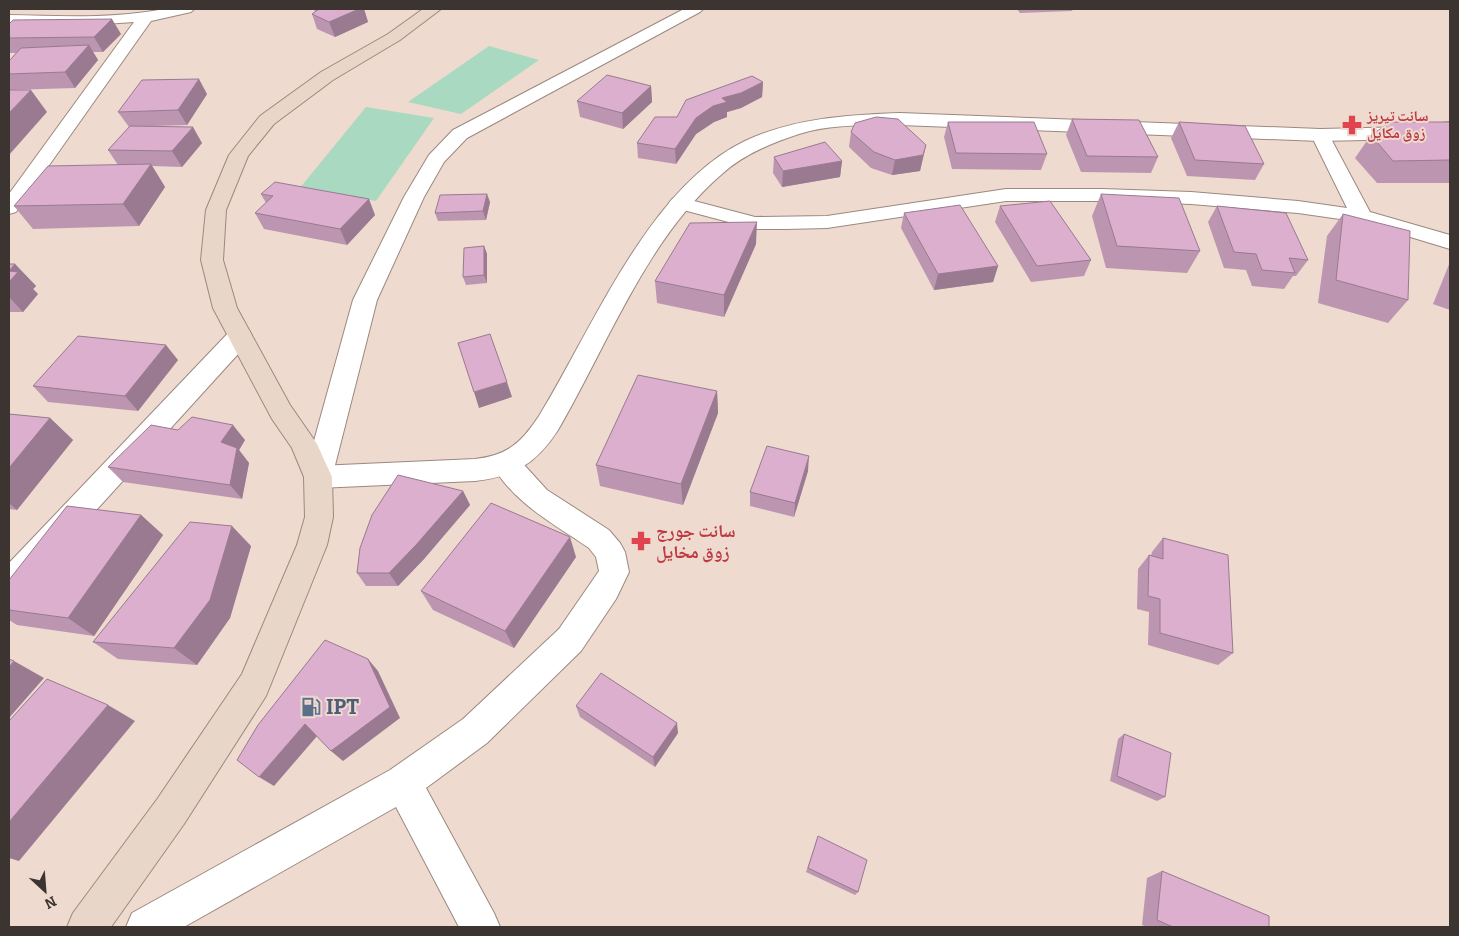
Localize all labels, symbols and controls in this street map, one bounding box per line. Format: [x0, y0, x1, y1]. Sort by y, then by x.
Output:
place label: سانت تيريز زوق مكايل [1366, 107, 1428, 142]
pharmacy icon: سانت تيريز زوق مكايل [1341, 114, 1363, 136]
place label: سانت جورج زوق مخايل [656, 520, 736, 563]
pharmacy icon: سانت جورج زوق مخايل [630, 530, 652, 552]
place label: IPT [326, 694, 359, 720]
fuel station icon: IPT [300, 696, 322, 718]
north arrow [20, 866, 70, 916]
text: N [42, 892, 59, 912]

